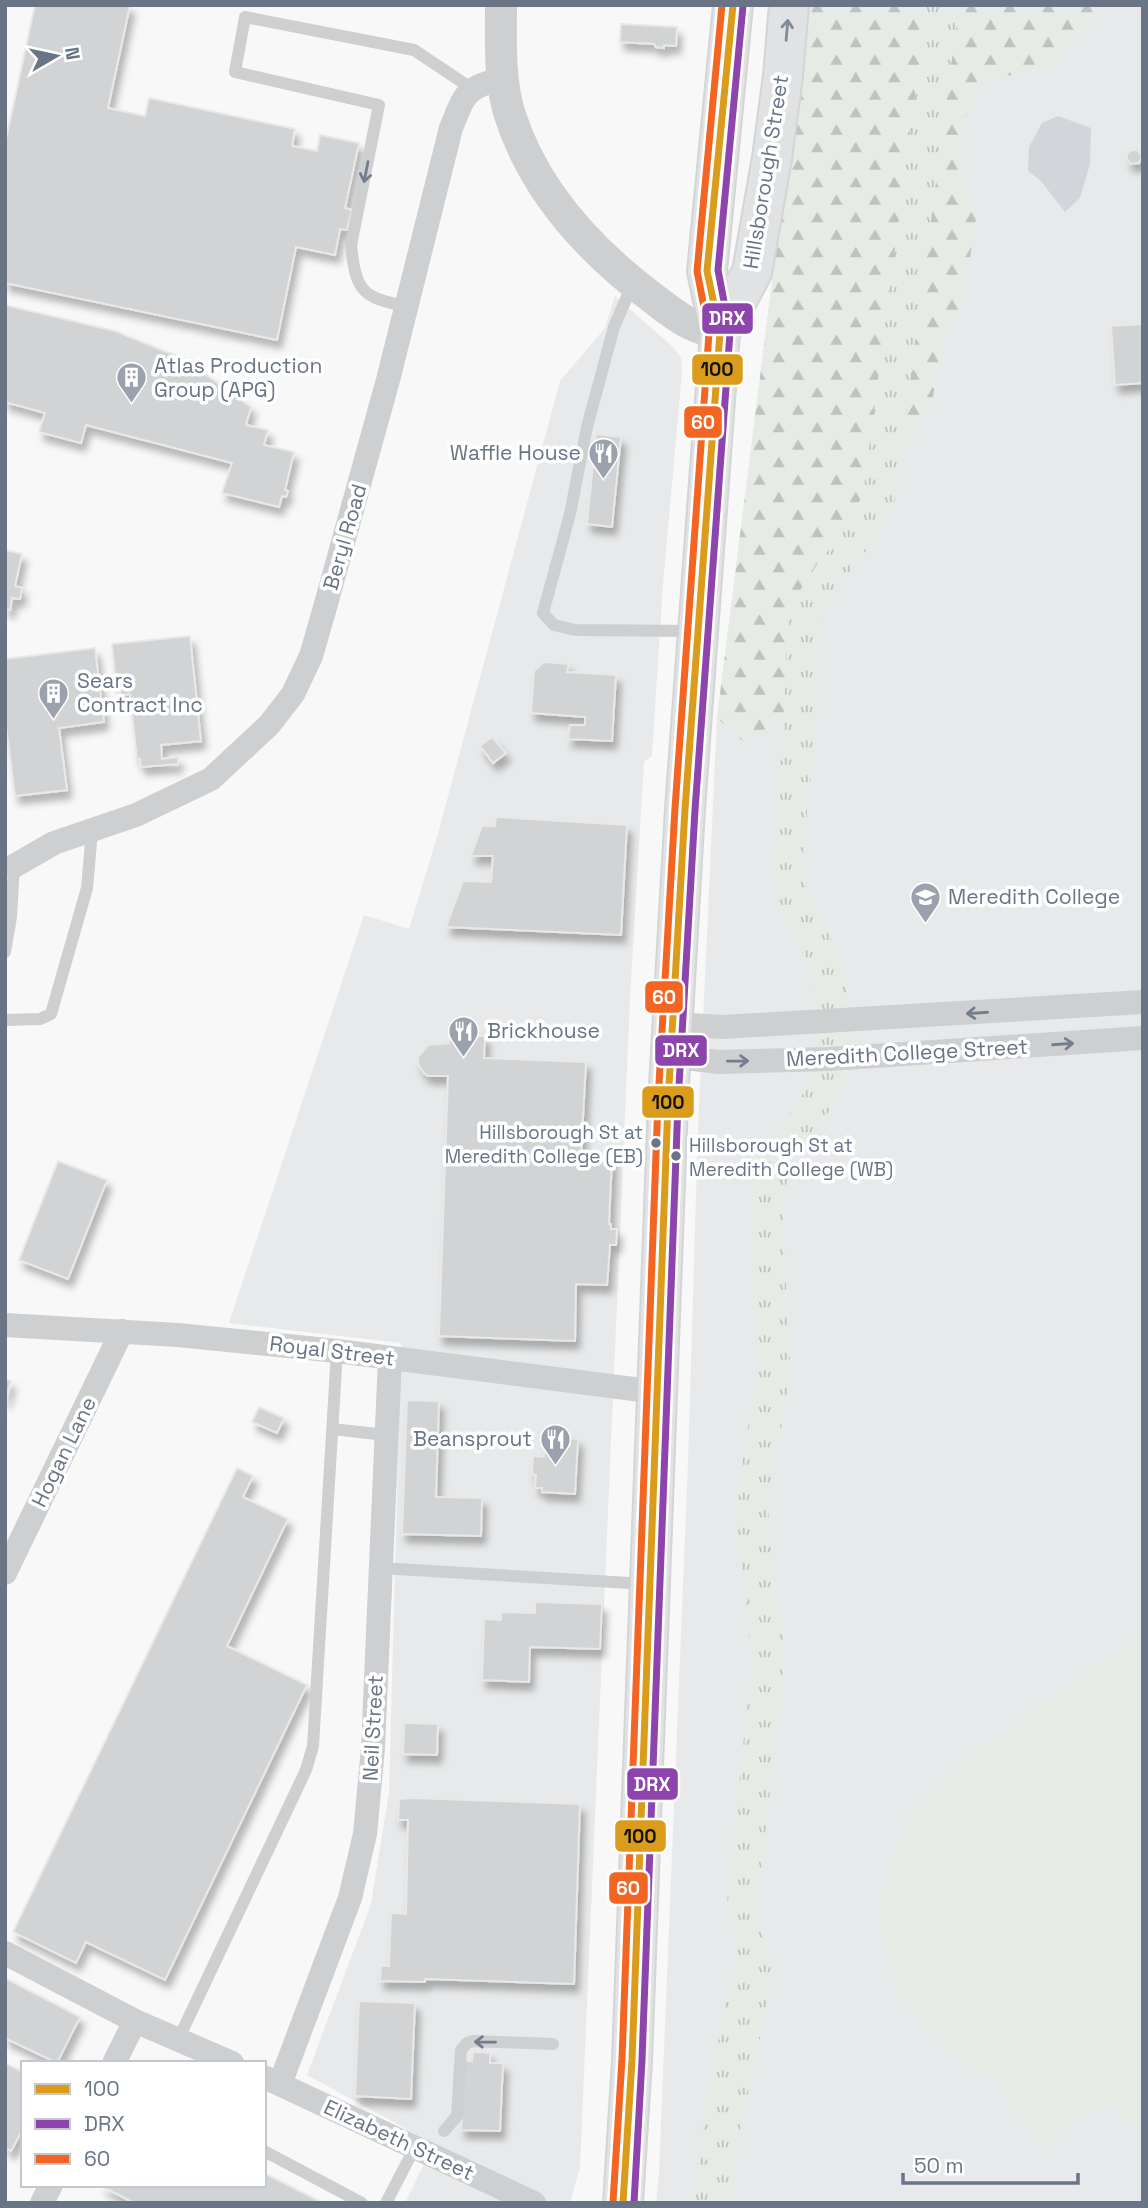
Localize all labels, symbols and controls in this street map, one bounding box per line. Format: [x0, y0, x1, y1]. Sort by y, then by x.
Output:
one-way arrow [781, 19, 794, 42]
north arrow [21, 21, 91, 91]
text: N [59, 45, 86, 62]
street label: Hillsborough Street [737, 73, 794, 271]
one-way arrow [359, 160, 373, 183]
line badge: DRX [701, 302, 754, 335]
text: DRX [709, 306, 745, 331]
place label: Atlas Production Group (APG) [154, 352, 322, 403]
line badge: 100 [691, 353, 744, 386]
text: 100 [700, 357, 734, 382]
building icon: Atlas Production Group (APG) [114, 361, 148, 405]
line badge: 60 [683, 405, 723, 439]
text: 60 [691, 410, 715, 435]
restaurant icon: Waffle House [587, 436, 621, 480]
place label: Waffle House [450, 439, 581, 466]
street label: Beryl Road [316, 481, 373, 593]
place label: Sears Contract Inc [77, 667, 203, 718]
building icon: Sears Contract Inc [37, 676, 71, 720]
school or university icon: Meredith College [908, 880, 942, 924]
place label: Meredith College [948, 883, 1120, 910]
line badge: 60 [644, 980, 684, 1014]
text: 60 [652, 985, 676, 1010]
one-way arrow [966, 1007, 989, 1020]
restaurant icon: Brickhouse [447, 1014, 481, 1058]
place label: Brickhouse [487, 1017, 600, 1044]
street label: Meredith College Street [786, 1033, 1028, 1072]
line badge: DRX [654, 1034, 708, 1067]
one-way arrow [1052, 1037, 1075, 1050]
text: DRX [663, 1038, 699, 1063]
one-way arrow [727, 1054, 750, 1068]
line badge: 100 [641, 1085, 695, 1119]
text: 100 [651, 1090, 685, 1115]
place label: Hillsborough St at Meredith College (EB) [445, 1120, 643, 1169]
place label: Hillsborough St at Meredith College (WB) [689, 1133, 893, 1182]
marker: Hillsborough St at Meredith College (EB) [649, 1136, 663, 1150]
marker: Hillsborough St at Meredith College (WB) [669, 1149, 683, 1163]
street label: Royal Street [268, 1329, 396, 1372]
street label: Hogan Lane [25, 1392, 102, 1511]
restaurant icon: Beansprout [538, 1422, 572, 1466]
place label: Beansprout [413, 1425, 532, 1452]
street label: Neil Street [356, 1674, 389, 1782]
line badge: DRX [626, 1767, 679, 1801]
text: DRX [634, 1772, 670, 1797]
line badge: 100 [614, 1819, 667, 1853]
text: 100 [623, 1824, 657, 1849]
line badge: 60 [608, 1871, 649, 1905]
text: 60 [616, 1876, 640, 1901]
one-way arrow [474, 2035, 497, 2048]
legend [21, 2061, 266, 2187]
text: 100 [84, 2075, 120, 2102]
street label: Elizabeth Street [320, 2093, 479, 2186]
text: DRX [84, 2110, 125, 2137]
scale bar [903, 2142, 1078, 2186]
text: 60 [84, 2145, 110, 2172]
text: 50 m [914, 2152, 964, 2179]

